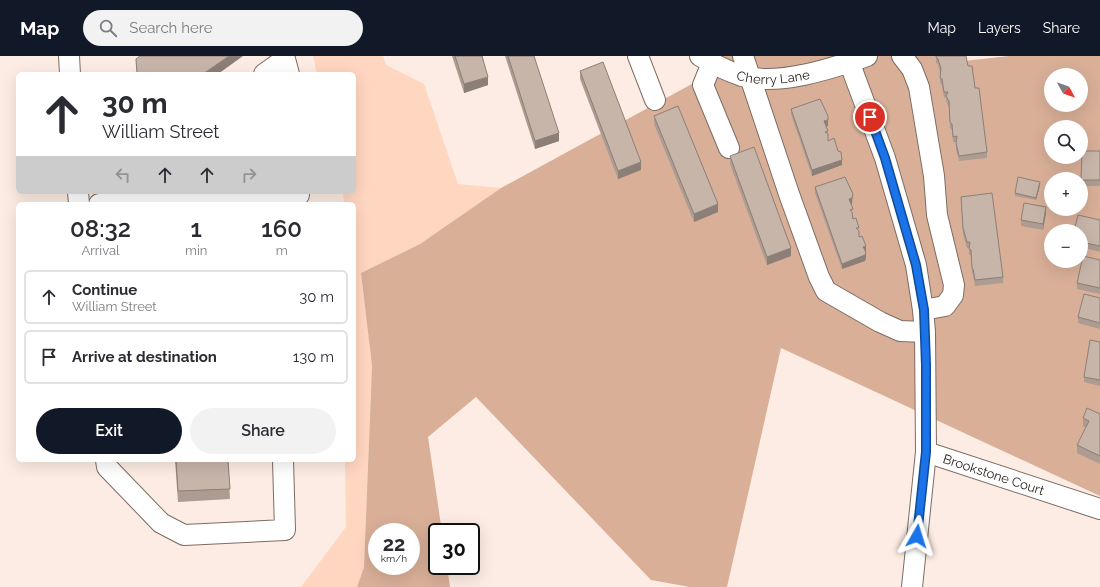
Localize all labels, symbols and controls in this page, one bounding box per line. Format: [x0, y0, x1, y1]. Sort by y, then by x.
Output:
search box [83, 10, 363, 46]
text: Map [20, 17, 59, 39]
icon: search [97, 17, 119, 39]
text: Search here [129, 19, 213, 37]
text: Map [928, 20, 956, 36]
text: Layers [978, 20, 1021, 36]
text: Share [1043, 20, 1080, 36]
street label: Cherry Lane [735, 66, 811, 87]
north arrow [1044, 68, 1088, 112]
map controls [1044, 68, 1088, 268]
text: 30 m [102, 87, 168, 120]
icon: ahead [36, 88, 88, 140]
pin [853, 100, 887, 134]
icon: arrive [859, 106, 881, 128]
button: search [1044, 120, 1088, 164]
text: William Street [102, 121, 219, 142]
icon: left [112, 164, 134, 186]
icon: ahead [154, 164, 176, 186]
icon: ahead [196, 164, 218, 186]
icon: right [238, 164, 260, 186]
button: + [1044, 172, 1088, 216]
text: 08:32 [70, 214, 131, 243]
text: 1 [190, 214, 202, 243]
text: 160 [261, 214, 302, 243]
button: − [1044, 224, 1088, 268]
text: Arrival [81, 243, 120, 258]
text: min [185, 243, 207, 258]
text: m [276, 243, 288, 258]
text: Continue [72, 281, 137, 299]
icon: ahead [38, 286, 60, 308]
text: 30 m [299, 288, 334, 306]
text: William Street [72, 299, 157, 314]
icon: arrive [38, 346, 60, 368]
text: Arrive at destination [72, 348, 217, 366]
text: 130 m [293, 348, 334, 366]
button: Exit [36, 408, 182, 454]
button: Share [190, 408, 336, 454]
street label: Brookstone Court [941, 451, 1047, 498]
position arrow [896, 515, 938, 557]
speed limit sign: 30 [428, 523, 480, 575]
text: 22 [383, 532, 405, 556]
text: km/h [381, 553, 407, 564]

